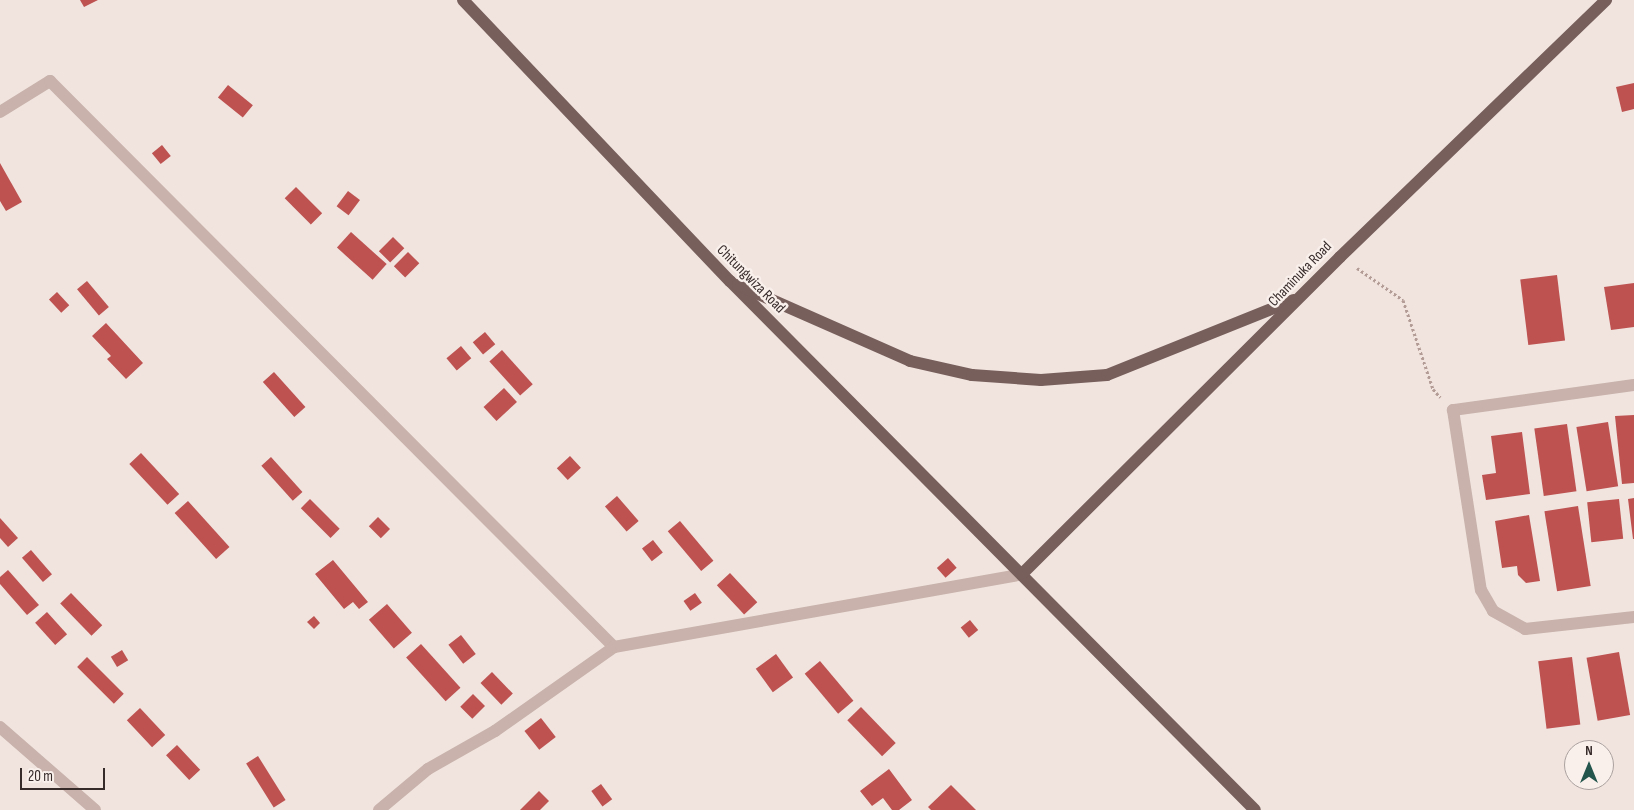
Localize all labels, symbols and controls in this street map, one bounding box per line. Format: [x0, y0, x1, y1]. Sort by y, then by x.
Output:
street label: Chaminuka Road [1265, 238, 1335, 310]
street label: Chitungwiza Road [713, 241, 789, 317]
north arrow [1564, 740, 1614, 790]
text: N [1585, 742, 1593, 759]
scale bar [22, 758, 108, 790]
text: 20 m [28, 767, 53, 786]

